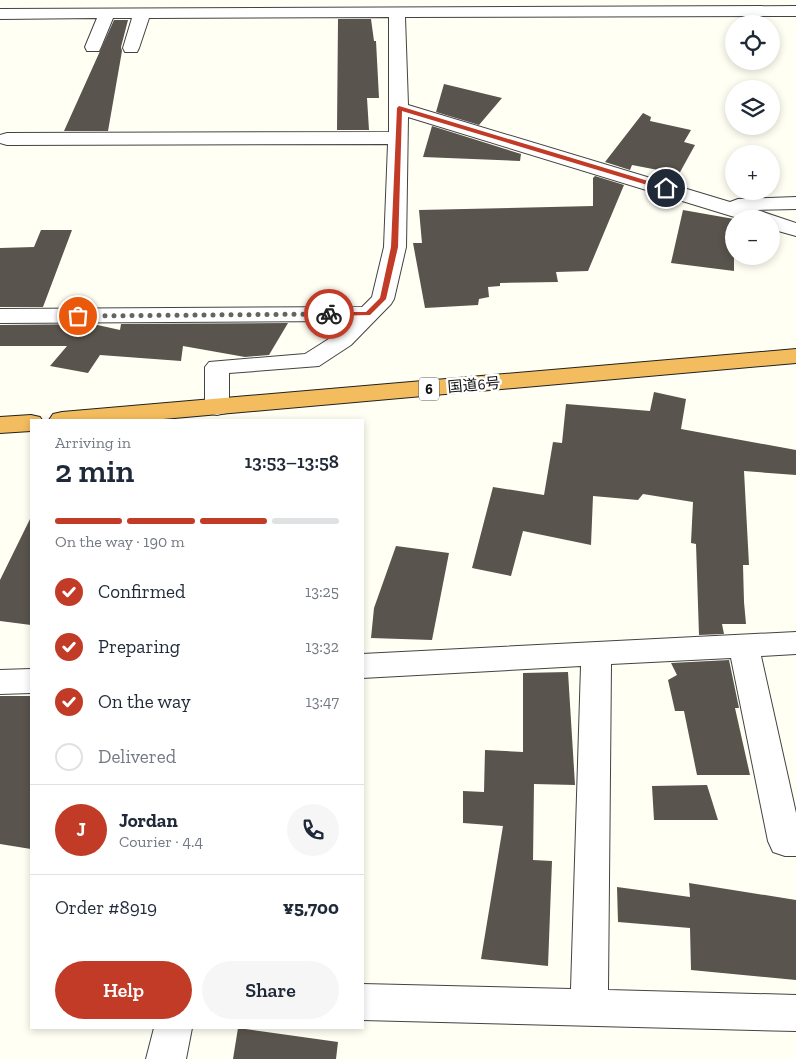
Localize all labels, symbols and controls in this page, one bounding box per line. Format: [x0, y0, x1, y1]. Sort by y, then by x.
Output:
map controls [725, 15, 780, 265]
button: locate [725, 15, 780, 70]
button: layers [725, 80, 780, 135]
button: + [725, 145, 780, 200]
pin [645, 167, 687, 209]
icon: home [652, 174, 680, 202]
button: − [725, 210, 780, 265]
courier [304, 289, 354, 339]
pin [57, 295, 99, 337]
icon: bike [315, 300, 343, 328]
icon: bag [64, 302, 92, 330]
street label: 国道6号 [447, 374, 501, 396]
road number: 6 [419, 378, 439, 400]
text: Arriving in [55, 433, 131, 452]
text: 13:53–13:58 [245, 450, 339, 473]
text: 2 min [55, 452, 134, 490]
text: On the way · 190 m [55, 532, 185, 551]
icon: check [55, 578, 83, 606]
text: Confirmed [98, 580, 185, 603]
text: 13:25 [305, 582, 339, 601]
icon: check [55, 633, 83, 661]
text: Preparing [98, 635, 180, 658]
text: 13:32 [305, 637, 339, 656]
icon: check [55, 688, 83, 716]
text: On the way [98, 690, 191, 713]
text: 13:47 [306, 692, 339, 711]
text: Delivered [98, 745, 176, 768]
button: phone [287, 804, 339, 856]
text: Jordan [119, 809, 178, 832]
text: J [76, 818, 86, 841]
text: Courier · 4.4 [119, 832, 203, 851]
text: Order #8919 [55, 896, 157, 919]
text: ¥5,700 [283, 896, 339, 919]
button: Help [55, 961, 192, 1019]
button: Share [202, 961, 339, 1019]

